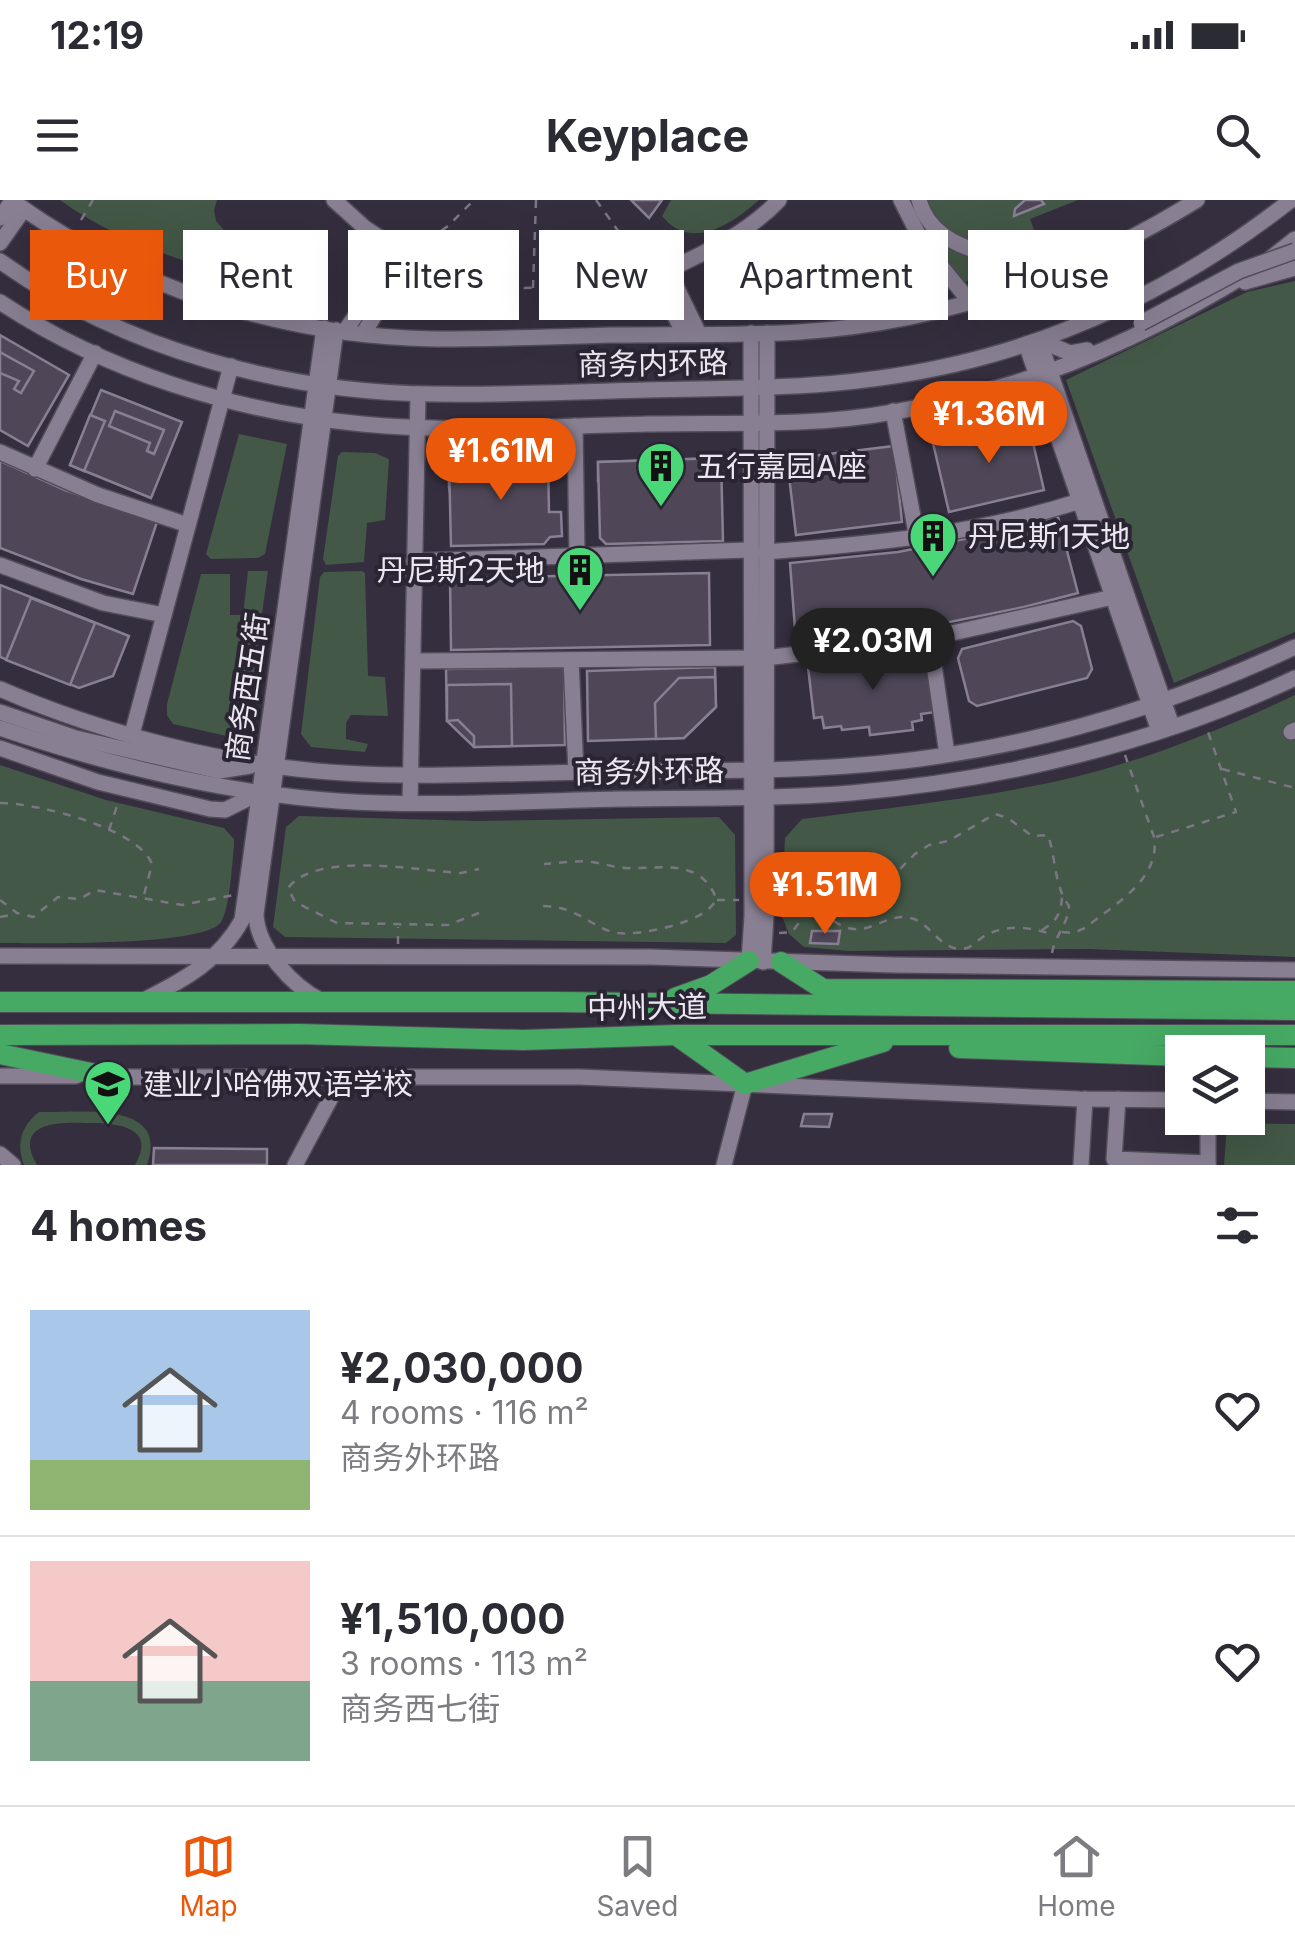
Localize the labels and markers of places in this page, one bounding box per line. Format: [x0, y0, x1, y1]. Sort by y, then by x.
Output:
pin: ¥1.36M [908, 381, 1070, 466]
pin: ¥1.61M [420, 418, 582, 503]
building icon: 五行嘉园A座 [635, 440, 687, 508]
place label: 五行嘉园A座 [696, 448, 867, 484]
building icon: 丹尼斯1天地 [907, 510, 959, 578]
place label: 丹尼斯1天地 [968, 518, 1130, 554]
building icon: 丹尼斯2天地 [554, 544, 606, 612]
place label: 丹尼斯2天地 [377, 552, 545, 588]
pin: ¥2.03M [792, 608, 954, 693]
pin: ¥1.51M [744, 852, 906, 937]
school or university icon: 建业小哈佛双语学校 [82, 1058, 134, 1126]
place label: 建业小哈佛双语学校 [143, 1066, 413, 1102]

